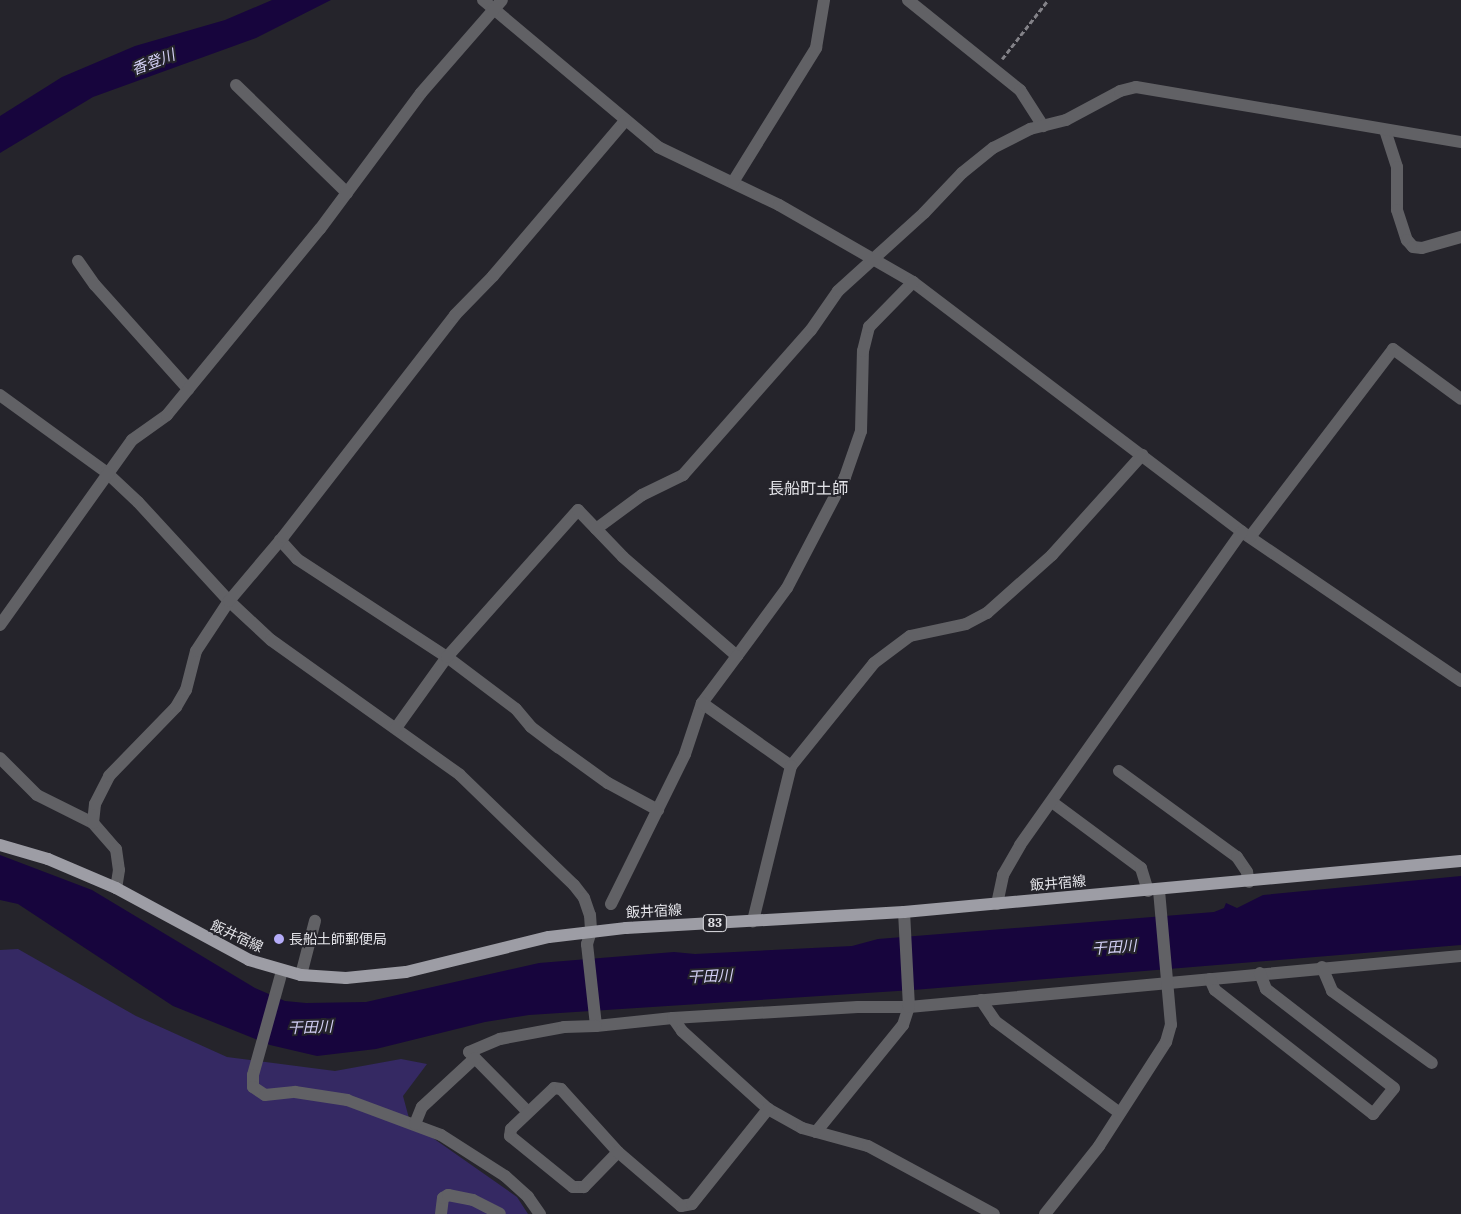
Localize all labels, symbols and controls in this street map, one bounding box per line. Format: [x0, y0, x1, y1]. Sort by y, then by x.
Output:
water label: 香登川 [129, 46, 177, 78]
district label: 長船町土師 [768, 478, 848, 498]
street label: 飯井宿線 [1029, 872, 1087, 894]
street label: 飯井宿線 [626, 901, 682, 921]
road number: 83 [702, 914, 728, 932]
street label: 飯井宿線 [208, 917, 266, 955]
place label: 長船土師郵便局 [289, 931, 387, 947]
marker: 長船土師郵便局 [273, 933, 285, 945]
water label: 干田川 [1091, 936, 1137, 958]
water label: 干田川 [687, 966, 733, 986]
water label: 干田川 [287, 1017, 333, 1037]

